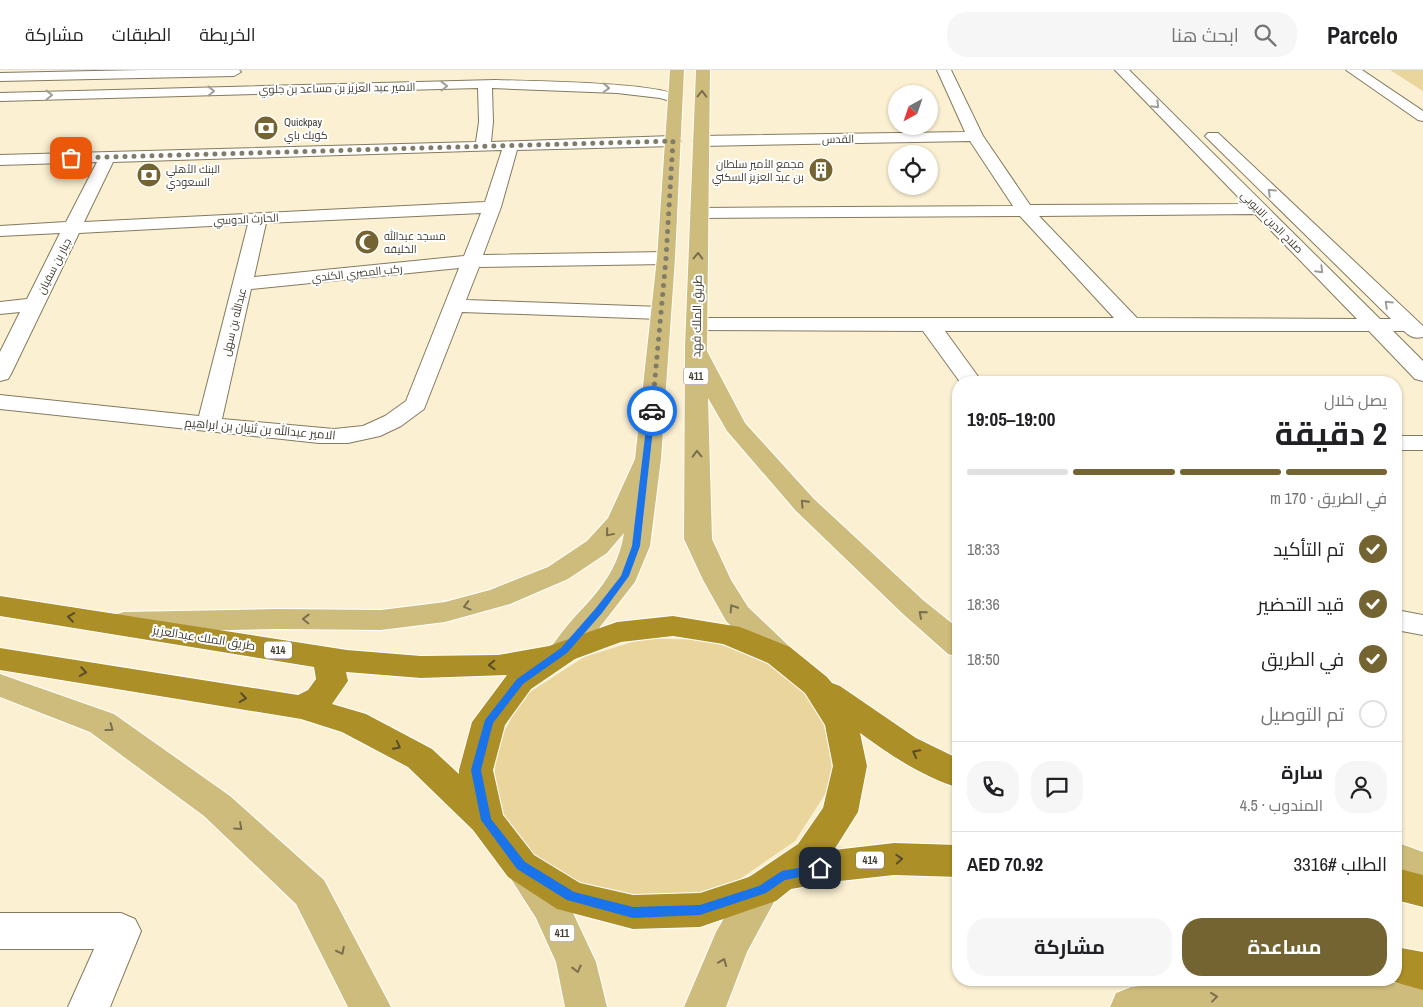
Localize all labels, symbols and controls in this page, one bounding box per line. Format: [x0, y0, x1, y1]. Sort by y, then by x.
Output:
search box [947, 12, 1297, 57]
text: Parcelo [1327, 19, 1398, 51]
icon: search [1251, 21, 1279, 49]
text: مشاركة [25, 22, 84, 47]
text: الطبقات [112, 22, 171, 47]
text: الخريطة [199, 22, 256, 47]
text: ابحث هنا [1171, 22, 1239, 48]
street label: الامير عبد العزيز بن مساعد بن جلوي [258, 80, 416, 98]
one-way arrow [440, 80, 448, 91]
one-way arrow [602, 83, 610, 93]
north arrow [888, 85, 938, 135]
map controls [888, 85, 938, 195]
one-way arrow [207, 86, 215, 97]
one-way arrow [45, 90, 53, 101]
one-way arrow [697, 90, 707, 98]
one-way arrow [1150, 99, 1159, 108]
bank icon: Quickpay كويك باي [253, 115, 279, 141]
place label: Quickpay كويك باي [284, 115, 328, 144]
street label: القدس [822, 132, 854, 146]
pin [50, 137, 92, 179]
icon: bag [57, 144, 85, 172]
button: locate [888, 145, 938, 195]
place label: مجمع الأمير سلطان بن عبد العزيز السكني [712, 157, 804, 186]
building icon: مجمع الأمير سلطان بن عبد العزيز السكني [808, 157, 834, 183]
bank icon: البنك الأهلي السعودي [136, 162, 162, 188]
place label: البنك الأهلي السعودي [166, 162, 220, 191]
street label: صلاح الدين الايوبي [1237, 188, 1306, 257]
one-way arrow [1268, 189, 1277, 198]
street label: الحارث الدوسي [213, 210, 279, 229]
place label: مسجد عبدالله الخليفه [384, 228, 446, 256]
mosque icon: مسجد عبدالله الخليفه [354, 229, 380, 255]
street label: جبار بن سفيان [34, 236, 74, 296]
one-way arrow [693, 252, 703, 260]
street label: ركب المصري الكندي [311, 261, 404, 287]
one-way arrow [1314, 264, 1323, 273]
street label: طريق الملك فهد [688, 274, 706, 357]
street label: عبدالله بن سهل [218, 286, 249, 358]
one-way arrow [1385, 301, 1394, 310]
road number: 411 [684, 368, 708, 384]
courier [627, 386, 677, 436]
text: يصل خلال [1324, 389, 1387, 411]
icon: car [638, 397, 666, 425]
text: 19:00–19:05 [967, 406, 1055, 432]
text: 2 دقيقة [1275, 412, 1387, 455]
street label: الامير عبدالله بن ثنيان بن ابراهيم [184, 414, 336, 444]
one-way arrow [692, 450, 702, 458]
text: في الطريق · 170 m [1270, 487, 1387, 509]
one-way arrow [801, 499, 810, 508]
one-way arrow [607, 527, 615, 536]
icon: check [1359, 535, 1387, 563]
text: تم التأكيد [1273, 536, 1344, 562]
text: 18:33 [967, 538, 1000, 560]
icon: check [1359, 590, 1387, 618]
text: قيد التحضير [1258, 591, 1344, 617]
text: 18:36 [967, 593, 1000, 615]
one-way arrow [463, 600, 472, 611]
one-way arrow [730, 604, 740, 613]
one-way arrow [918, 611, 927, 620]
one-way arrow [66, 613, 75, 623]
one-way arrow [302, 614, 310, 624]
street label: طريق الملك عبدالعزيز [151, 622, 256, 654]
road number: 414 [264, 642, 292, 658]
icon: check [1359, 645, 1387, 673]
text: في الطريق [1261, 646, 1344, 672]
text: 18:50 [967, 648, 1000, 670]
one-way arrow [488, 660, 496, 671]
one-way arrow [78, 667, 87, 677]
one-way arrow [239, 692, 248, 702]
text: تم التوصيل [1261, 701, 1344, 727]
one-way arrow [104, 723, 113, 731]
one-way arrow [392, 740, 401, 750]
one-way arrow [912, 749, 921, 759]
text: سارة [1281, 759, 1323, 785]
button: phone [967, 761, 1019, 813]
button: chat [1031, 761, 1083, 813]
button: person [1335, 761, 1387, 813]
text: المندوب · 4.5 [1240, 794, 1323, 816]
one-way arrow [234, 821, 243, 830]
pin [799, 847, 841, 889]
text: AED 70.92 [967, 851, 1043, 877]
text: الطلب #3316 [1293, 851, 1387, 877]
road number: 414 [856, 852, 884, 868]
one-way arrow [896, 853, 904, 864]
icon: home [806, 854, 834, 882]
button: مشاركة [967, 918, 1172, 976]
button: مساعدة [1182, 918, 1387, 976]
road number: 411 [550, 924, 574, 941]
one-way arrow [335, 945, 345, 954]
one-way arrow [717, 958, 728, 967]
one-way arrow [572, 965, 582, 973]
one-way arrow [1210, 992, 1218, 1003]

